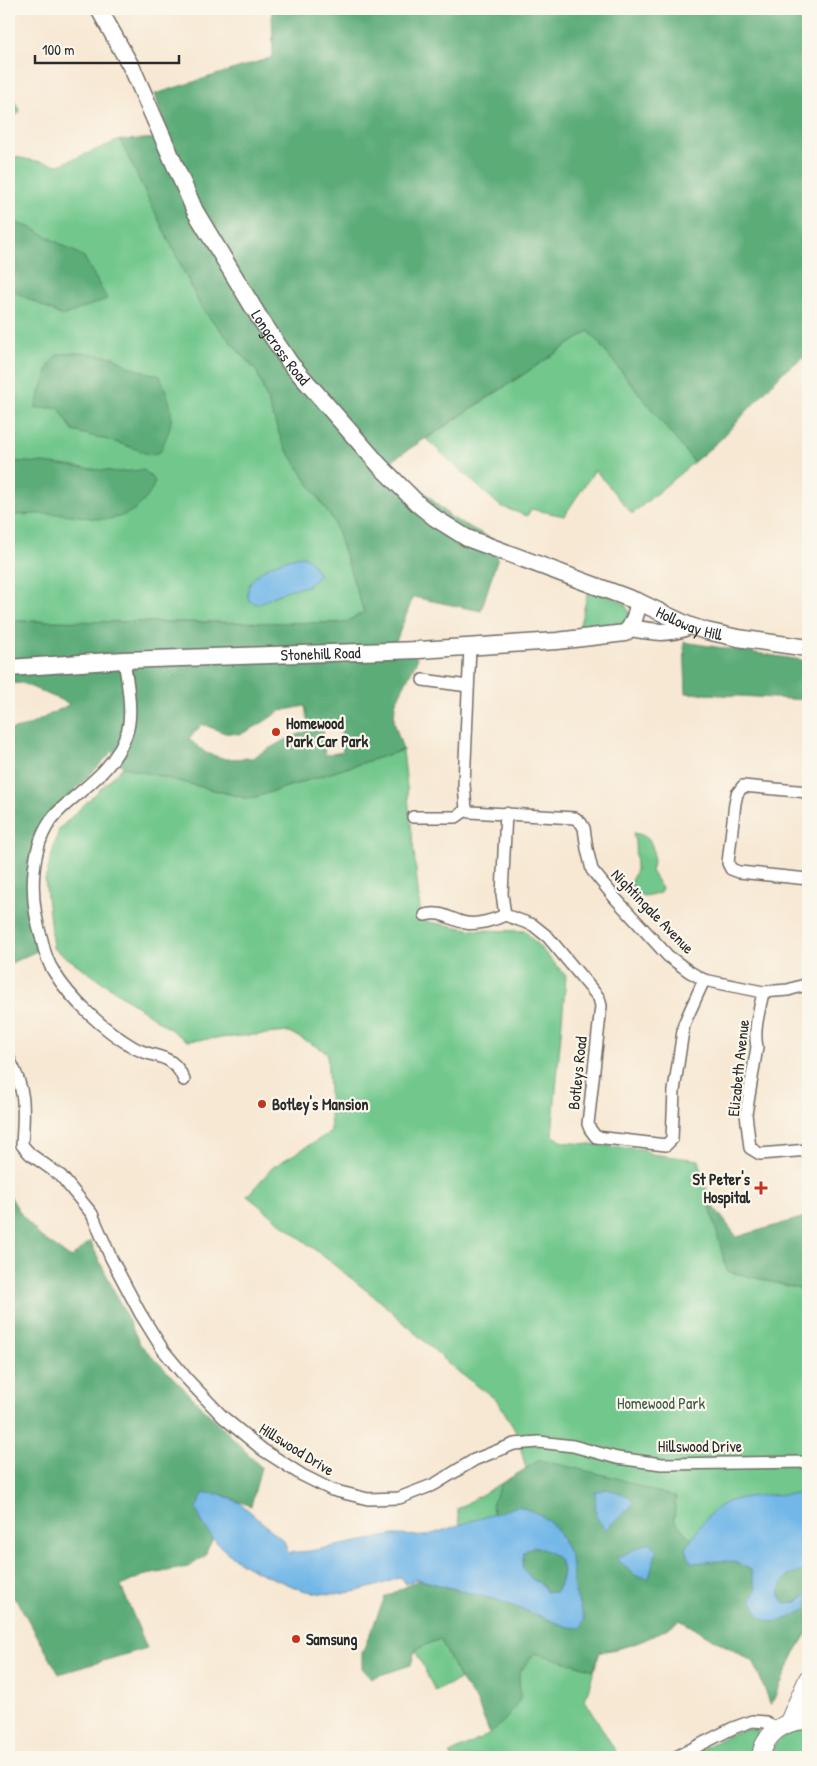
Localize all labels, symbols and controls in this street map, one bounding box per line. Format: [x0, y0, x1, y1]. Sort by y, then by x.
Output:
scale bar [35, 32, 179, 64]
text: 100 m [42, 39, 75, 60]
street label: Longcross Road [246, 306, 315, 390]
street label: Holloway Hill [653, 601, 725, 645]
street label: Stonehill Road [280, 641, 361, 666]
place label: Homewood Park Car Park [286, 712, 368, 752]
marker: Homewood Park Car Park [270, 726, 282, 738]
street label: Nightingale Avenue [607, 864, 700, 959]
street label: Elizabeth Avenue [722, 1018, 754, 1118]
street label: Botleys Road [562, 1035, 592, 1111]
place label: Botley's Mansion [272, 1093, 368, 1116]
marker: Botley's Mansion [256, 1098, 268, 1110]
place label: St Peter's Hospital [693, 1168, 751, 1209]
marker: St Peter's Hospital [754, 1181, 768, 1195]
park label: Homewood Park [617, 1392, 705, 1414]
street label: Hillswood Drive [255, 1417, 339, 1481]
street label: Hillswood Drive [658, 1435, 743, 1457]
place label: Samsung [306, 1628, 357, 1651]
marker: Samsung [290, 1633, 302, 1645]

